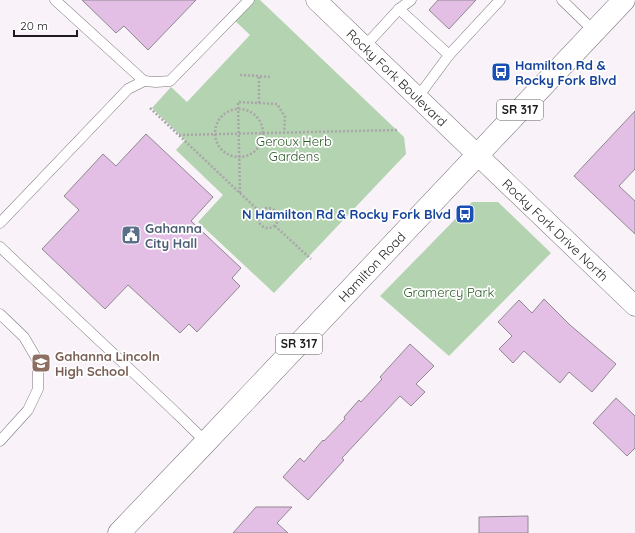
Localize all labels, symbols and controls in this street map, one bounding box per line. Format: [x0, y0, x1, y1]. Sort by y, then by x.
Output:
scale bar [14, 12, 77, 38]
text: 20 m [20, 18, 48, 33]
street label: Rocky Fork Boulevard [343, 26, 450, 129]
place label: Hamilton Rd & Rocky Fork Blvd [515, 57, 616, 88]
bus stop icon: Hamilton Rd & Rocky Fork Blvd [490, 61, 512, 83]
road number: SR 317 [497, 100, 543, 120]
park label: Geroux Herb Gardens [256, 133, 332, 164]
street label: Rocky Fork Drive North [499, 175, 612, 284]
bus stop icon: N Hamilton Rd & Rocky Fork Blvd [454, 203, 476, 225]
place label: N Hamilton Rd & Rocky Fork Blvd [242, 206, 451, 222]
place label: Gahanna City Hall [145, 220, 202, 251]
public building icon: Gahanna City Hall [120, 224, 142, 246]
street label: Hamilton Road [335, 228, 409, 305]
park label: Gramercy Park [404, 284, 494, 300]
road number: SR 317 [276, 334, 322, 354]
place label: Gahanna Lincoln High School [55, 348, 160, 379]
school or university icon: Gahanna Lincoln High School [30, 352, 52, 374]

